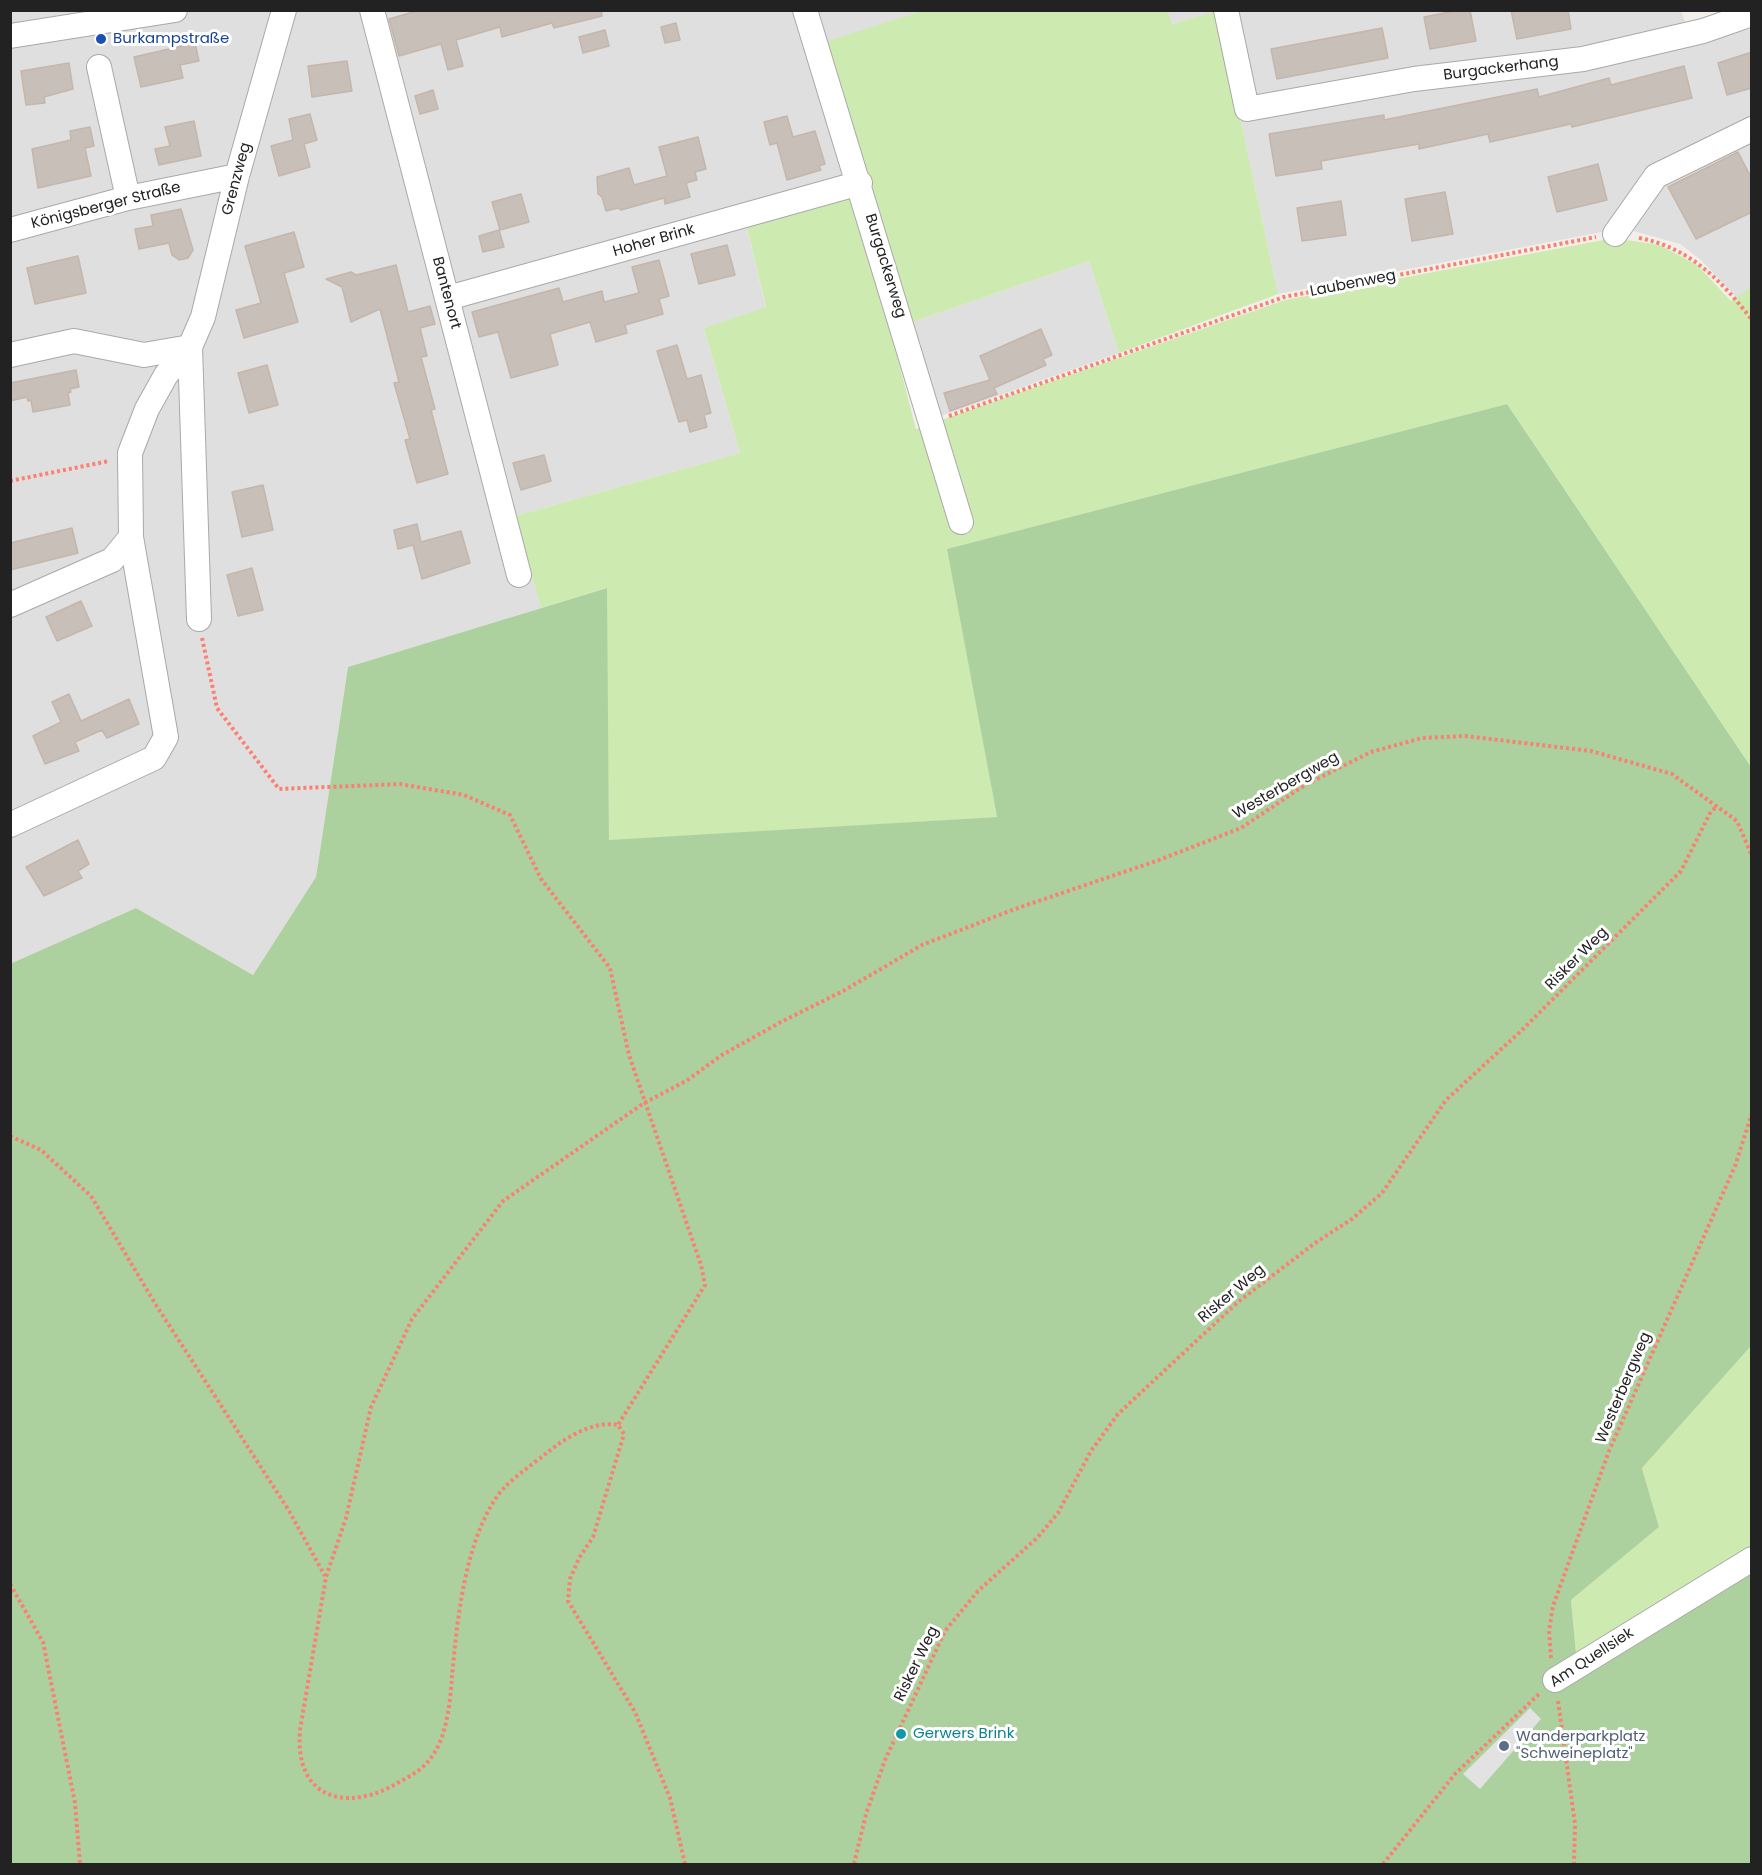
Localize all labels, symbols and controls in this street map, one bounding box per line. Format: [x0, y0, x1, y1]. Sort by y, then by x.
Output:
place label: Burkampstraße [113, 30, 229, 48]
marker: Burkampstraße [94, 32, 108, 46]
street label: Burgackerhang [1442, 53, 1560, 85]
street label: Grenzweg [219, 141, 255, 217]
street label: Königsberger Straße [29, 179, 183, 233]
street label: Burgackerweg [861, 212, 909, 320]
street label: Hoher Brink [611, 221, 697, 261]
street label: Bantenort [428, 255, 464, 331]
street label: Laubenweg [1309, 267, 1397, 301]
street label: Westerbergweg [1230, 748, 1342, 824]
street label: Risker Weg [1542, 924, 1612, 994]
street label: Risker Weg [1195, 1261, 1269, 1327]
street label: Westerbergweg [1592, 1330, 1656, 1446]
street label: Risker Weg [891, 1623, 943, 1705]
street label: Am Quellsiek [1547, 1624, 1637, 1692]
place label: Gerwers Brink [913, 1725, 1014, 1743]
marker: Gerwers Brink [894, 1727, 908, 1741]
place label: Wanderparkplatz "Schweineplatz" [1516, 1728, 1645, 1763]
marker: Wanderparkplatz "Schweineplatz" [1497, 1739, 1511, 1753]

